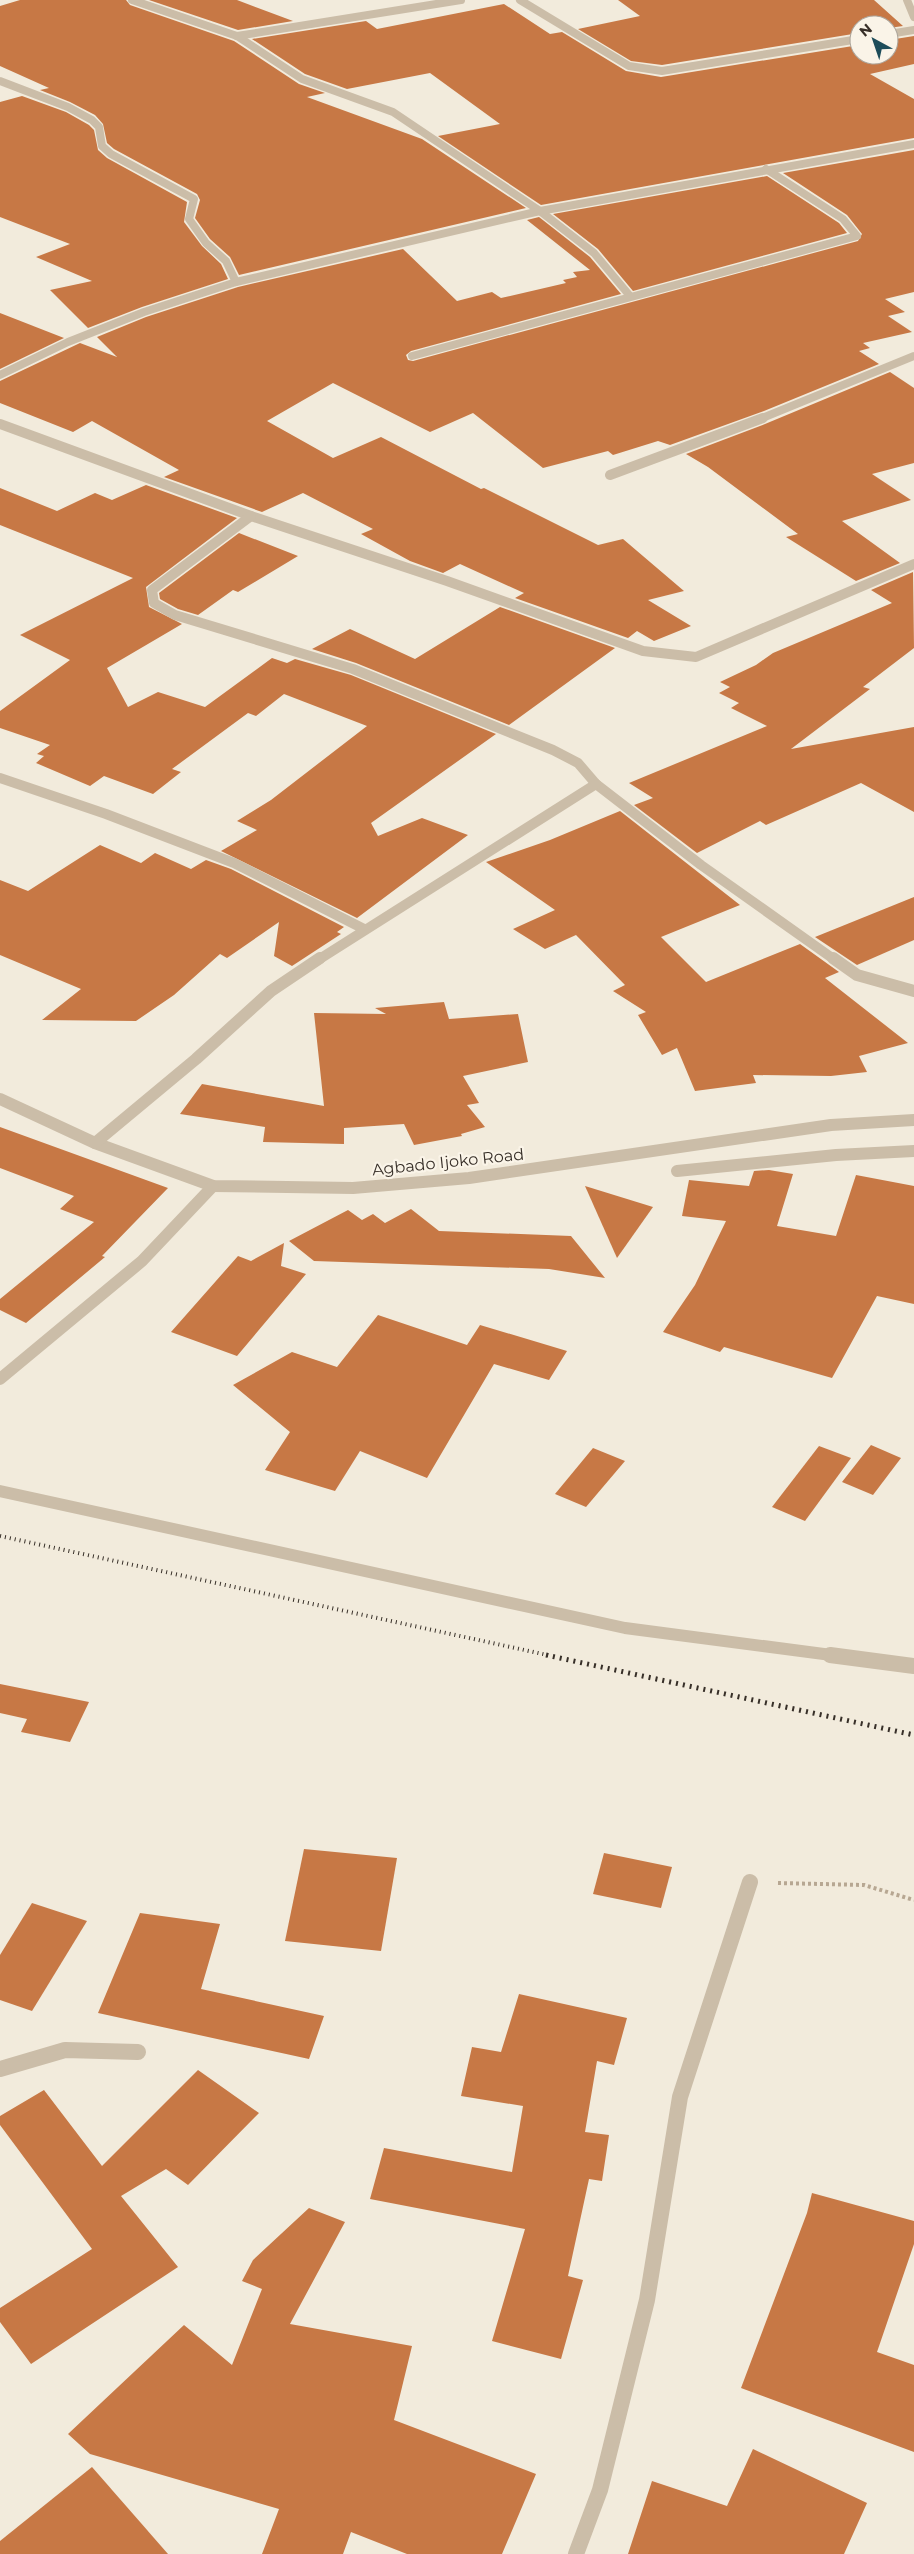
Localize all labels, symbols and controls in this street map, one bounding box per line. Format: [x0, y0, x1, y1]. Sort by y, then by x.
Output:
north arrow [849, 15, 899, 65]
text: N [856, 20, 876, 41]
street label: Agbado Ijoko Road [371, 1145, 525, 1179]

